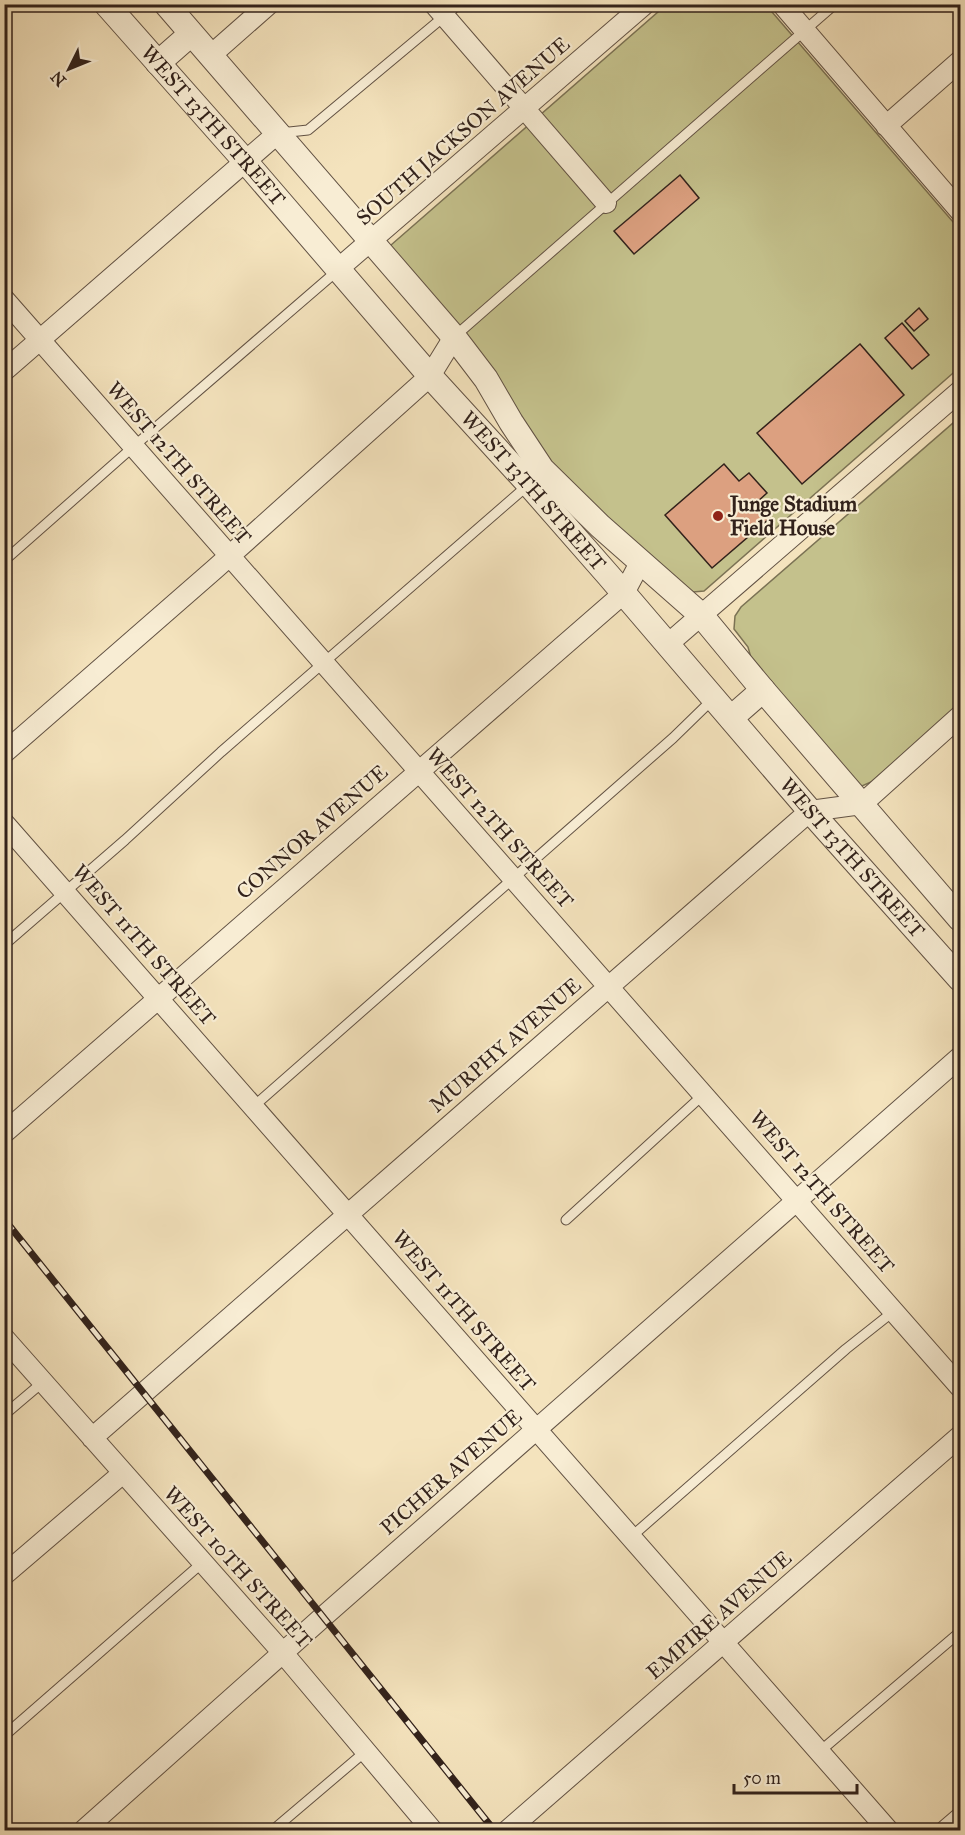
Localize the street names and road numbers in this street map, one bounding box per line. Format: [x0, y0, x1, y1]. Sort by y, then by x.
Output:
street label: SOUTH JACKSON AVENUE [351, 31, 575, 231]
street label: WEST 13TH STREET [136, 40, 291, 211]
street label: WEST 12TH STREET [101, 376, 257, 550]
street label: WEST 13TH STREET [455, 406, 612, 576]
street label: WEST 12TH STREET [421, 742, 579, 914]
street label: CONNOR AVENUE [231, 759, 393, 905]
street label: WEST 13TH STREET [774, 772, 930, 943]
street label: WEST 11TH STREET [67, 859, 221, 1031]
street label: MURPHY AVENUE [424, 972, 586, 1118]
street label: WEST 12TH STREET [744, 1105, 900, 1279]
street label: WEST 11TH STREET [387, 1225, 541, 1397]
street label: PICHER AVENUE [375, 1403, 527, 1541]
street label: WEST 10TH STREET [158, 1481, 318, 1653]
street label: EMPIRE AVENUE [641, 1545, 797, 1685]

